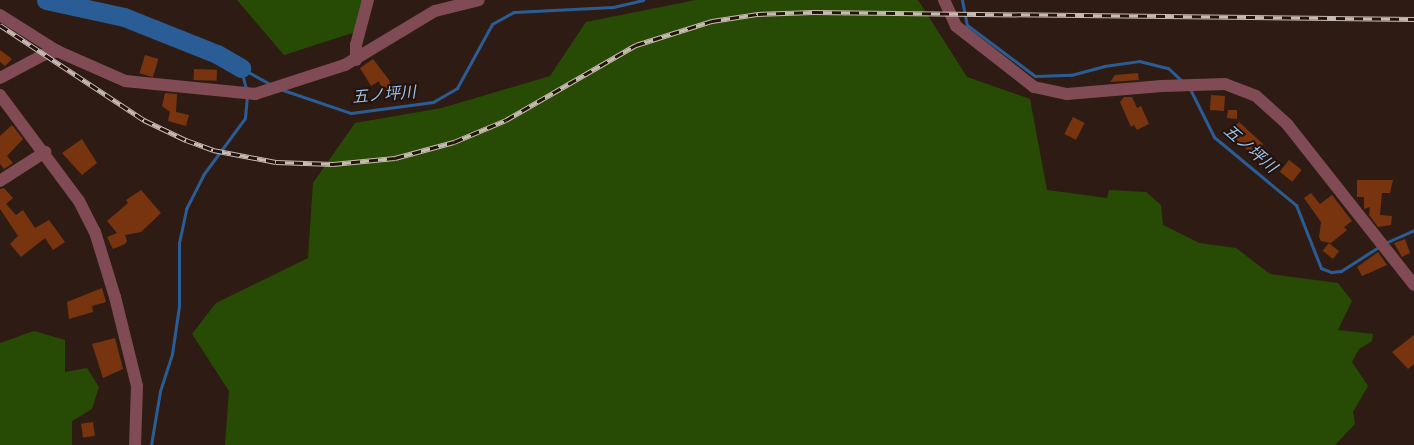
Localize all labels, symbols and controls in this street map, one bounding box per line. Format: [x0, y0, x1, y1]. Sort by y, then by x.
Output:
water label: 五ノ坪川 [351, 83, 417, 107]
water label: 五ノ坪川 [1220, 121, 1280, 177]

